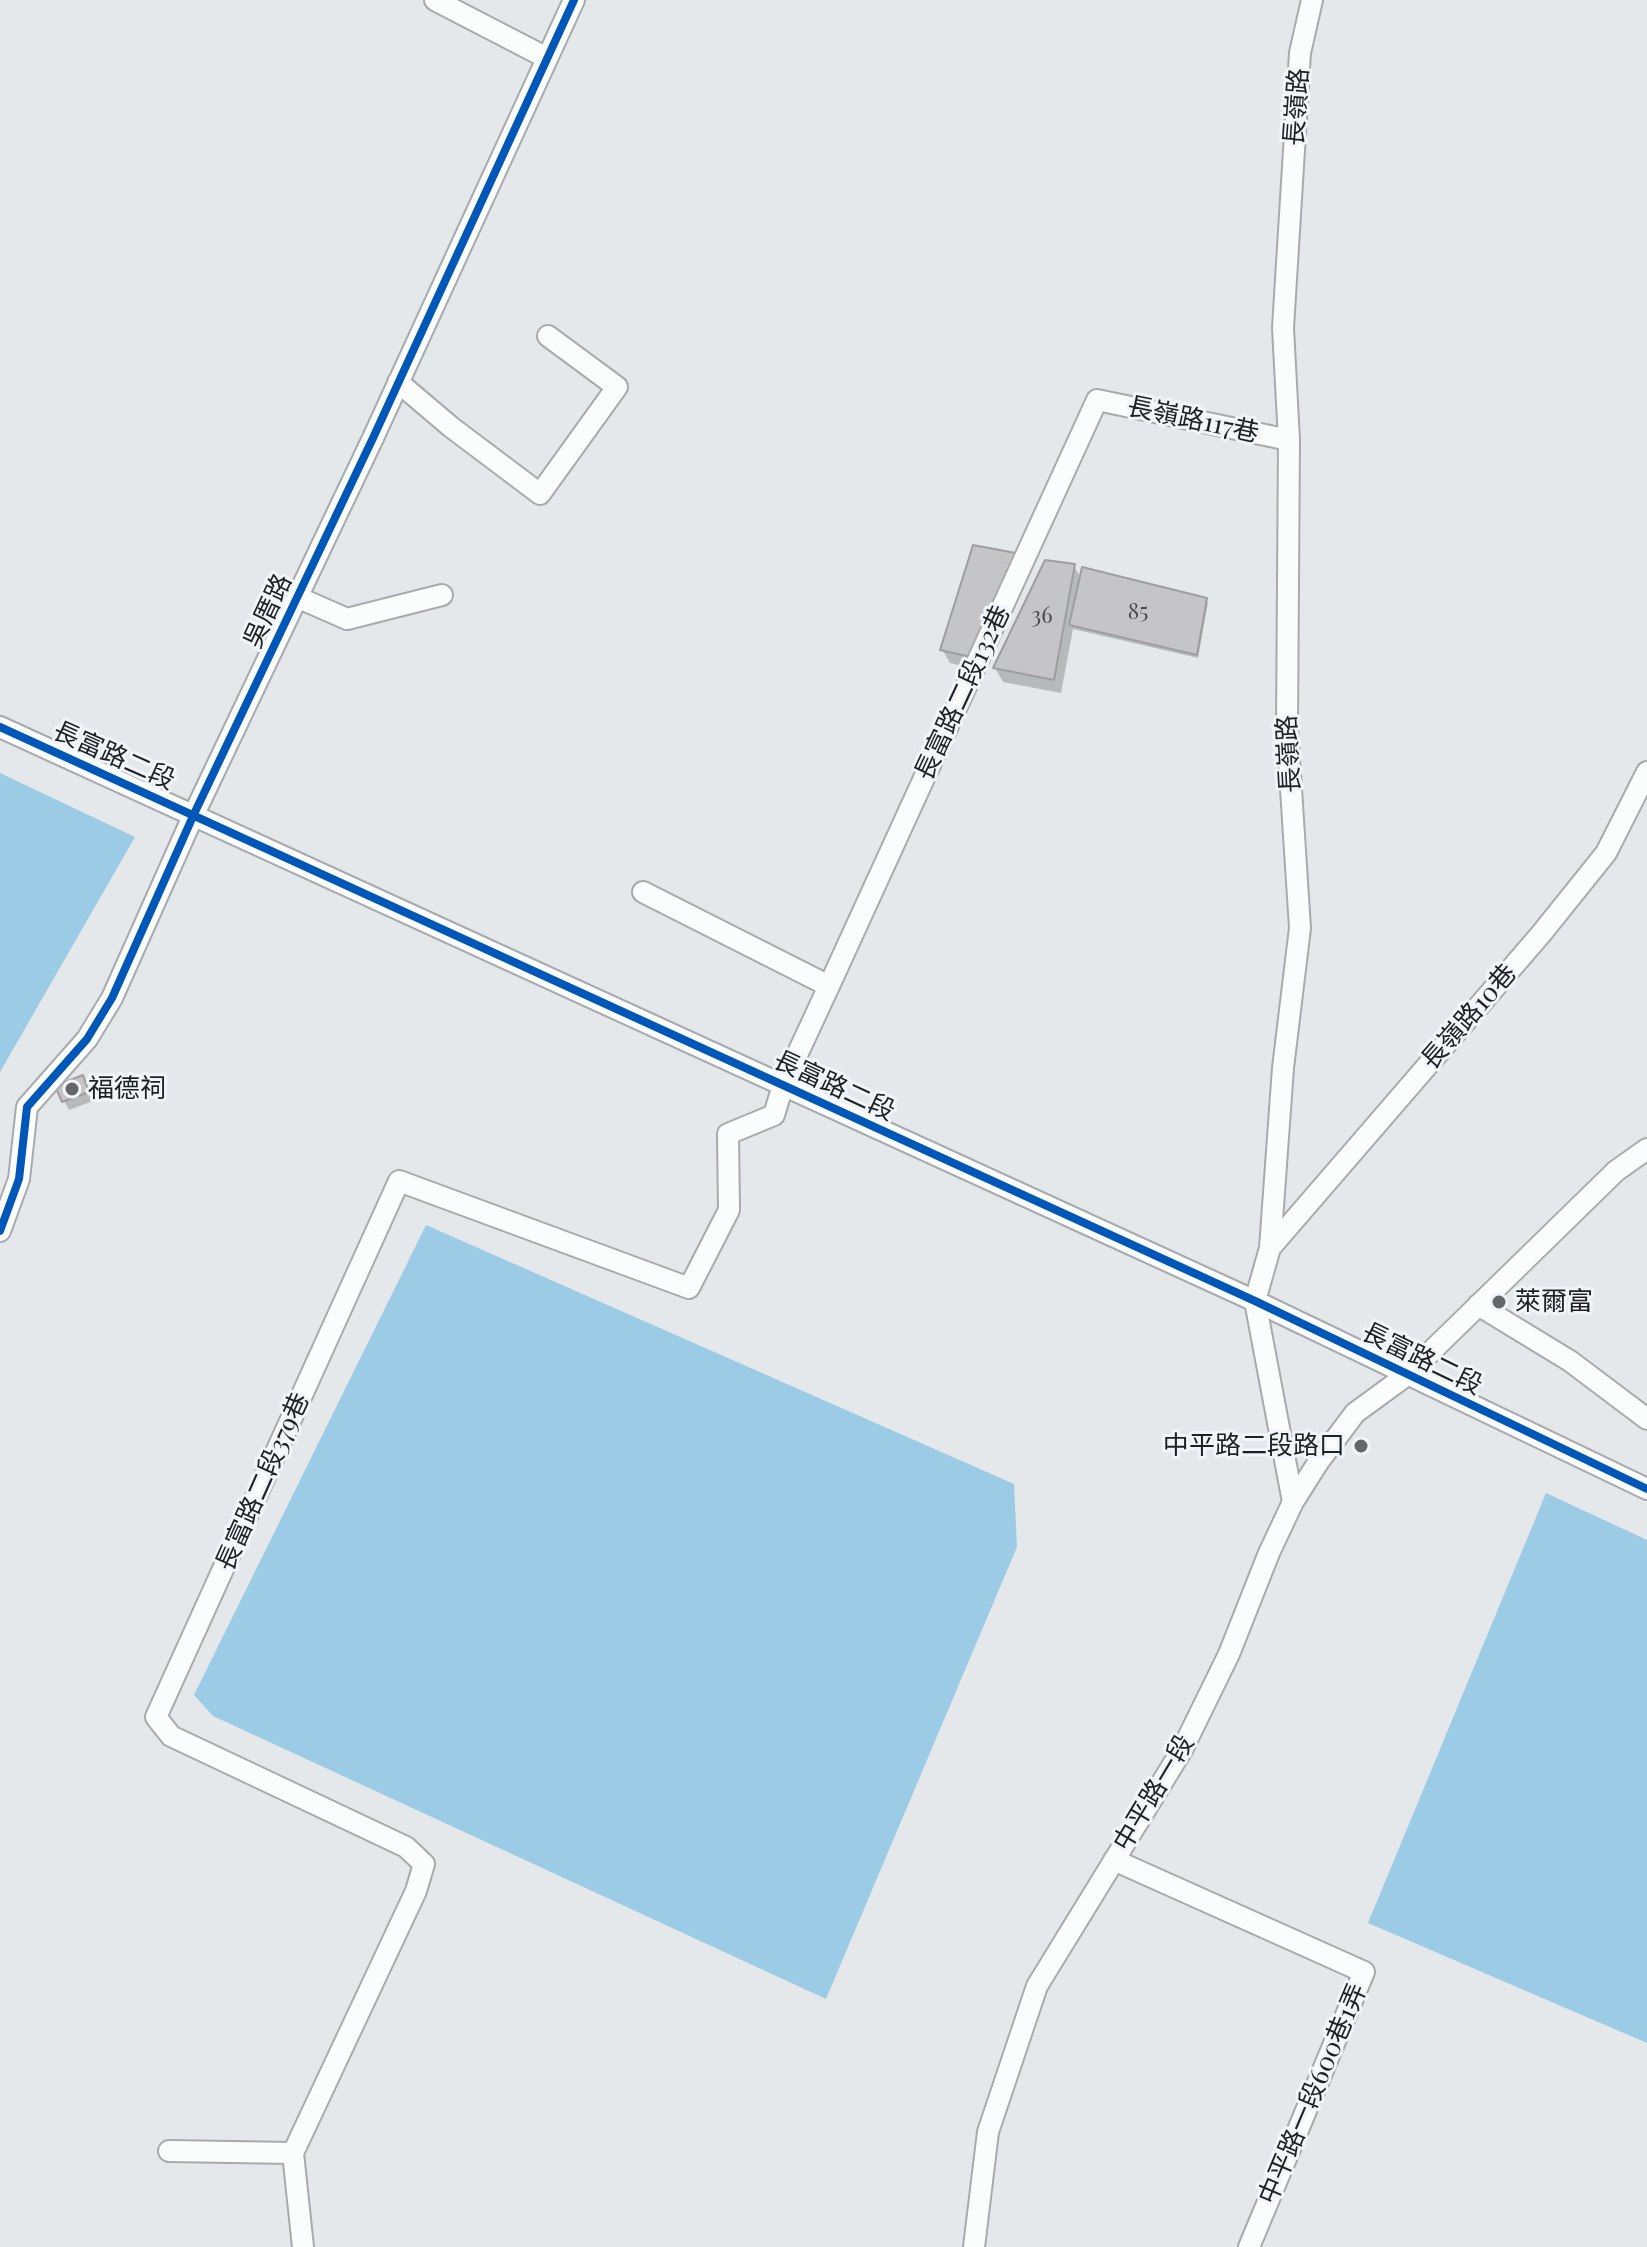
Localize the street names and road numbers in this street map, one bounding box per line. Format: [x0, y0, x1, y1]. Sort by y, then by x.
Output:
street label: 長嶺路 [1279, 67, 1315, 147]
street label: 長嶺路117巷 [1124, 391, 1262, 449]
street label: 吳厝路 [237, 569, 299, 653]
street label: 長富路二段132巷 [909, 601, 1017, 785]
street label: 長嶺路 [1271, 714, 1307, 794]
street label: 長富路二段 [48, 715, 180, 797]
street label: 長嶺路10巷 [1415, 958, 1523, 1076]
street label: 長富路二段 [768, 1044, 900, 1128]
street label: 長富路二段 [1357, 1316, 1487, 1402]
street label: 長富路二段379巷 [210, 1388, 316, 1576]
street label: 中平路一段 [1107, 1729, 1201, 1857]
street label: 中平路一段600巷1弄 [1252, 1979, 1374, 2209]

